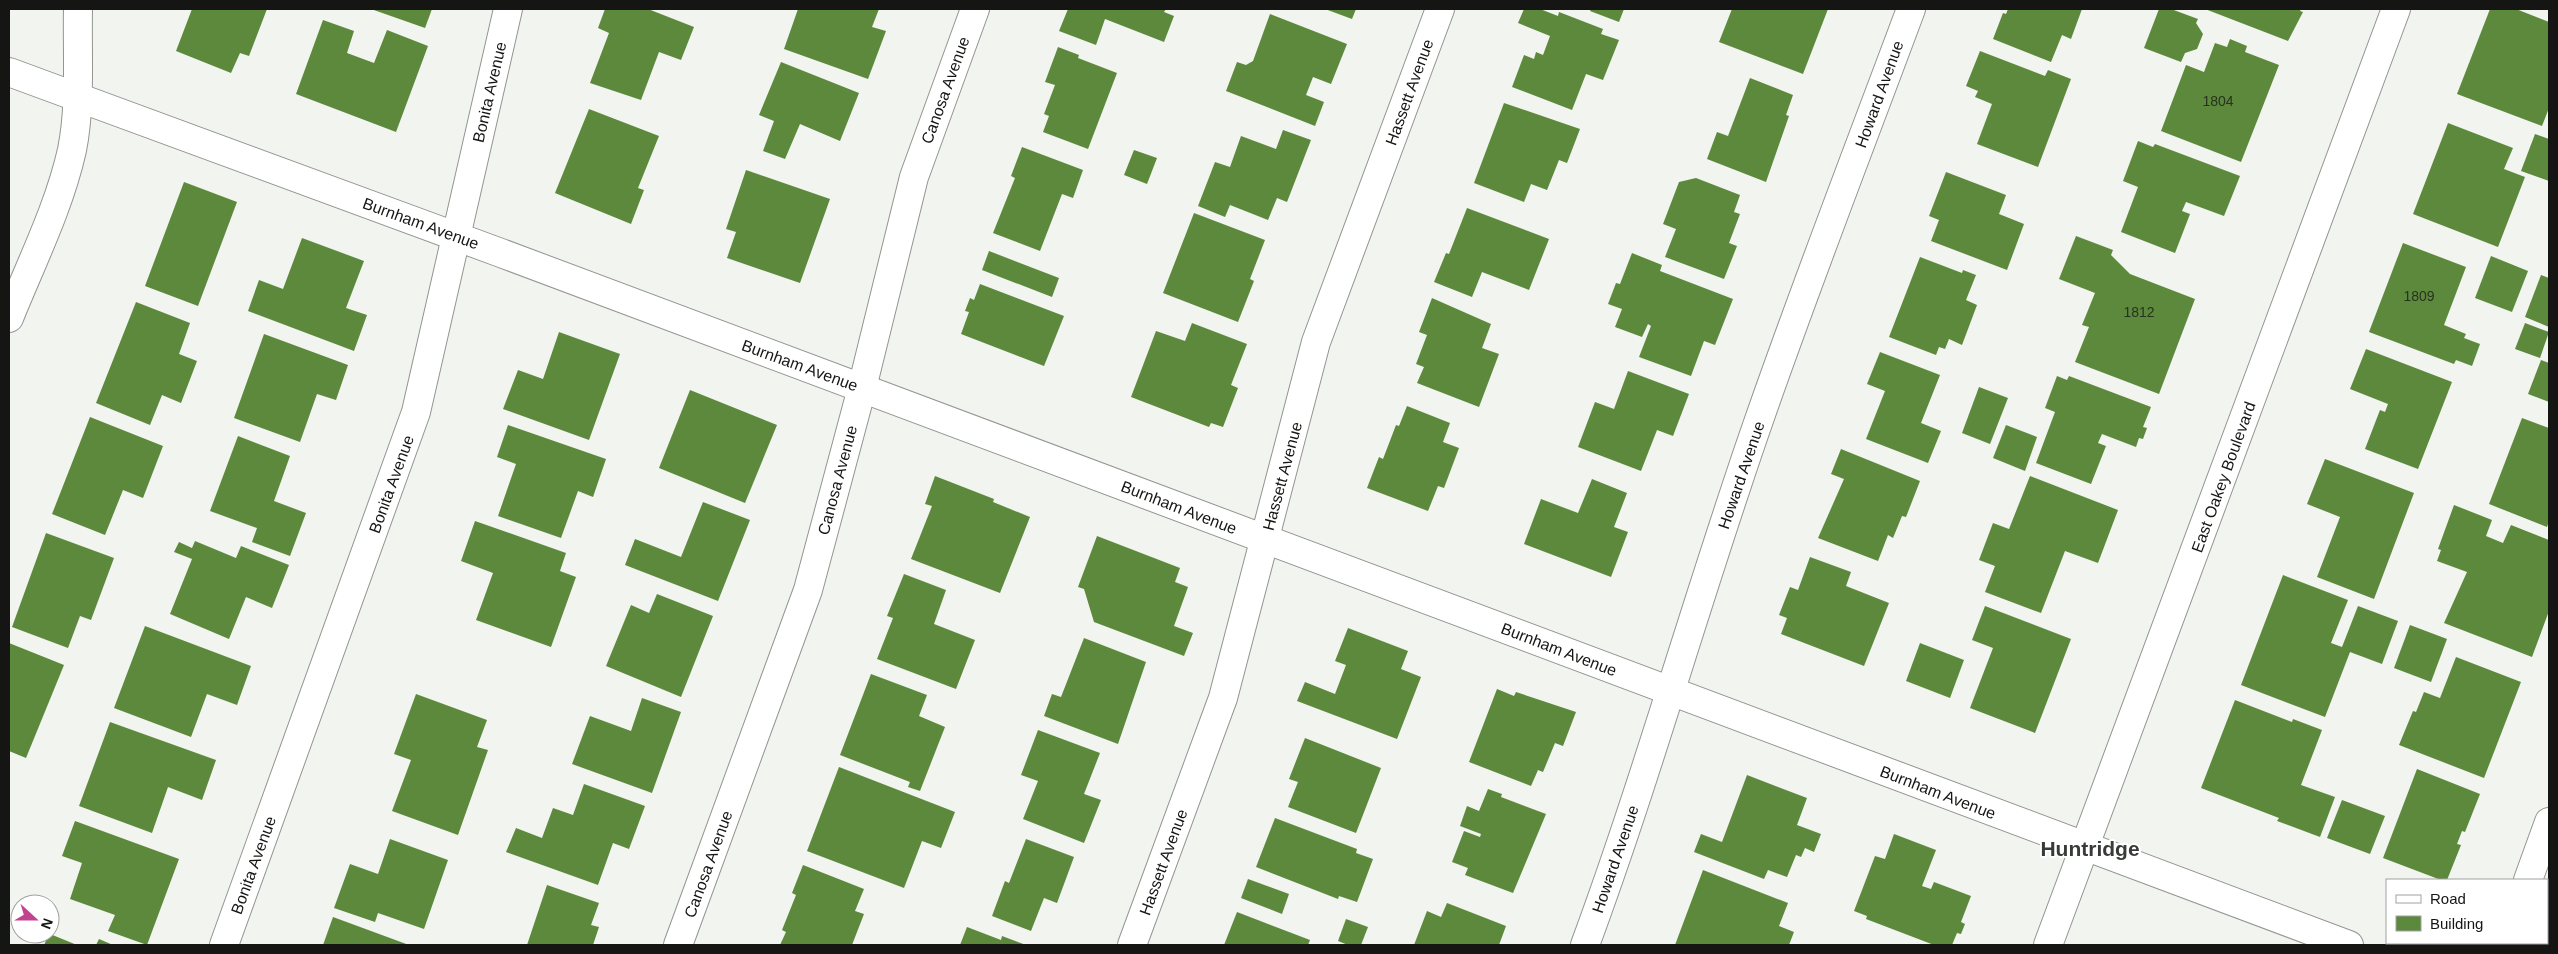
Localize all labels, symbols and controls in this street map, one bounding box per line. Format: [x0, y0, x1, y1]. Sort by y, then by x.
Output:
street label: Canosa Avenue [918, 34, 973, 146]
street label: Hassett Avenue [1382, 37, 1437, 148]
street label: Howard Avenue [1852, 38, 1907, 150]
street label: Bonita Avenue [470, 40, 509, 144]
house number: 1804 [2202, 93, 2234, 109]
street label: Burnham Avenue [360, 195, 481, 252]
house number: 1809 [2403, 288, 2435, 304]
house number: 1812 [2123, 304, 2155, 320]
street label: Burnham Avenue [739, 337, 860, 394]
street label: East Oakey Boulevard [2188, 399, 2259, 555]
street label: Howard Avenue [1715, 419, 1768, 531]
street label: Hassett Avenue [1260, 420, 1305, 532]
street label: Canosa Avenue [815, 423, 860, 537]
street label: Bonita Avenue [366, 433, 417, 535]
street label: Burnham Avenue [1119, 478, 1239, 537]
street label: Burnham Avenue [1499, 620, 1619, 679]
street label: Burnham Avenue [1878, 763, 1998, 822]
street label: Howard Avenue [1589, 803, 1642, 915]
street label: Hassett Avenue [1136, 807, 1191, 918]
street label: Canosa Avenue [681, 808, 736, 920]
street label: Bonita Avenue [228, 814, 279, 916]
district label: Huntridge [2040, 837, 2140, 860]
legend [2386, 879, 2548, 944]
text: Road [2430, 890, 2466, 907]
north arrow [10, 894, 60, 944]
text: Building [2430, 915, 2483, 932]
text: N [38, 916, 56, 931]

